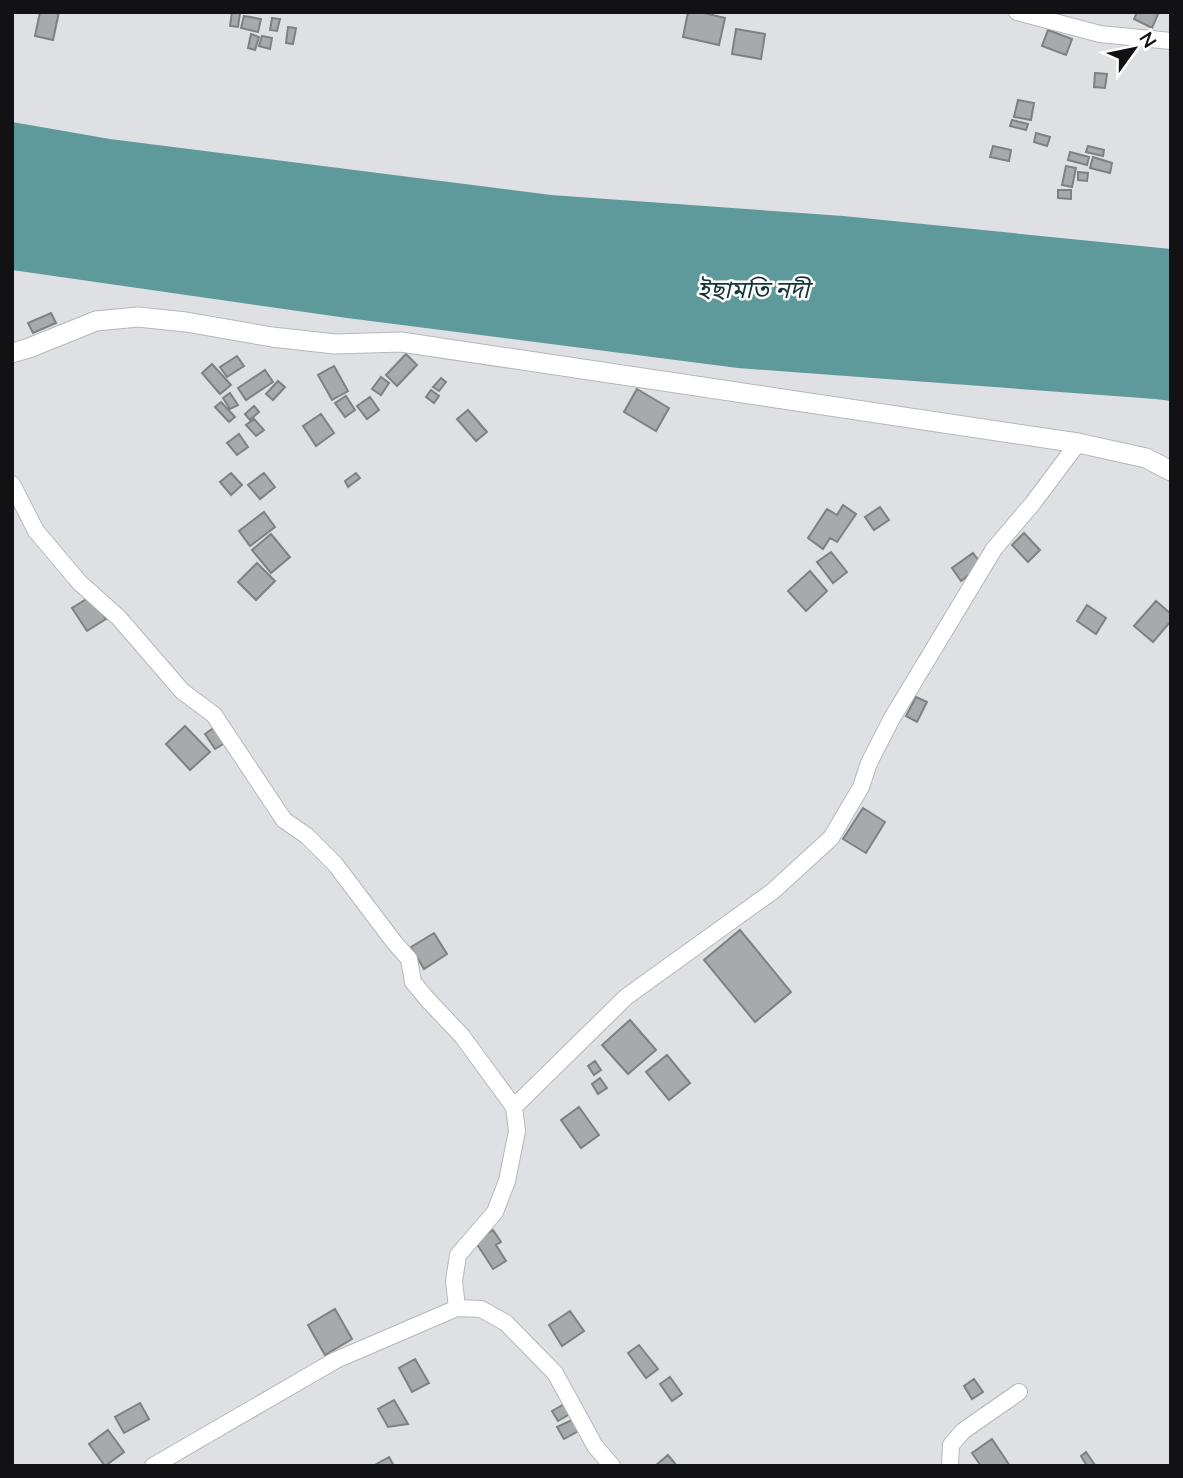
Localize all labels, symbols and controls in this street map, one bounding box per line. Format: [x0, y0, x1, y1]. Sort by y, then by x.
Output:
north arrow [1099, 14, 1169, 84]
text: N [1133, 27, 1162, 53]
water label: ইছামতি নদী [697, 274, 814, 306]

